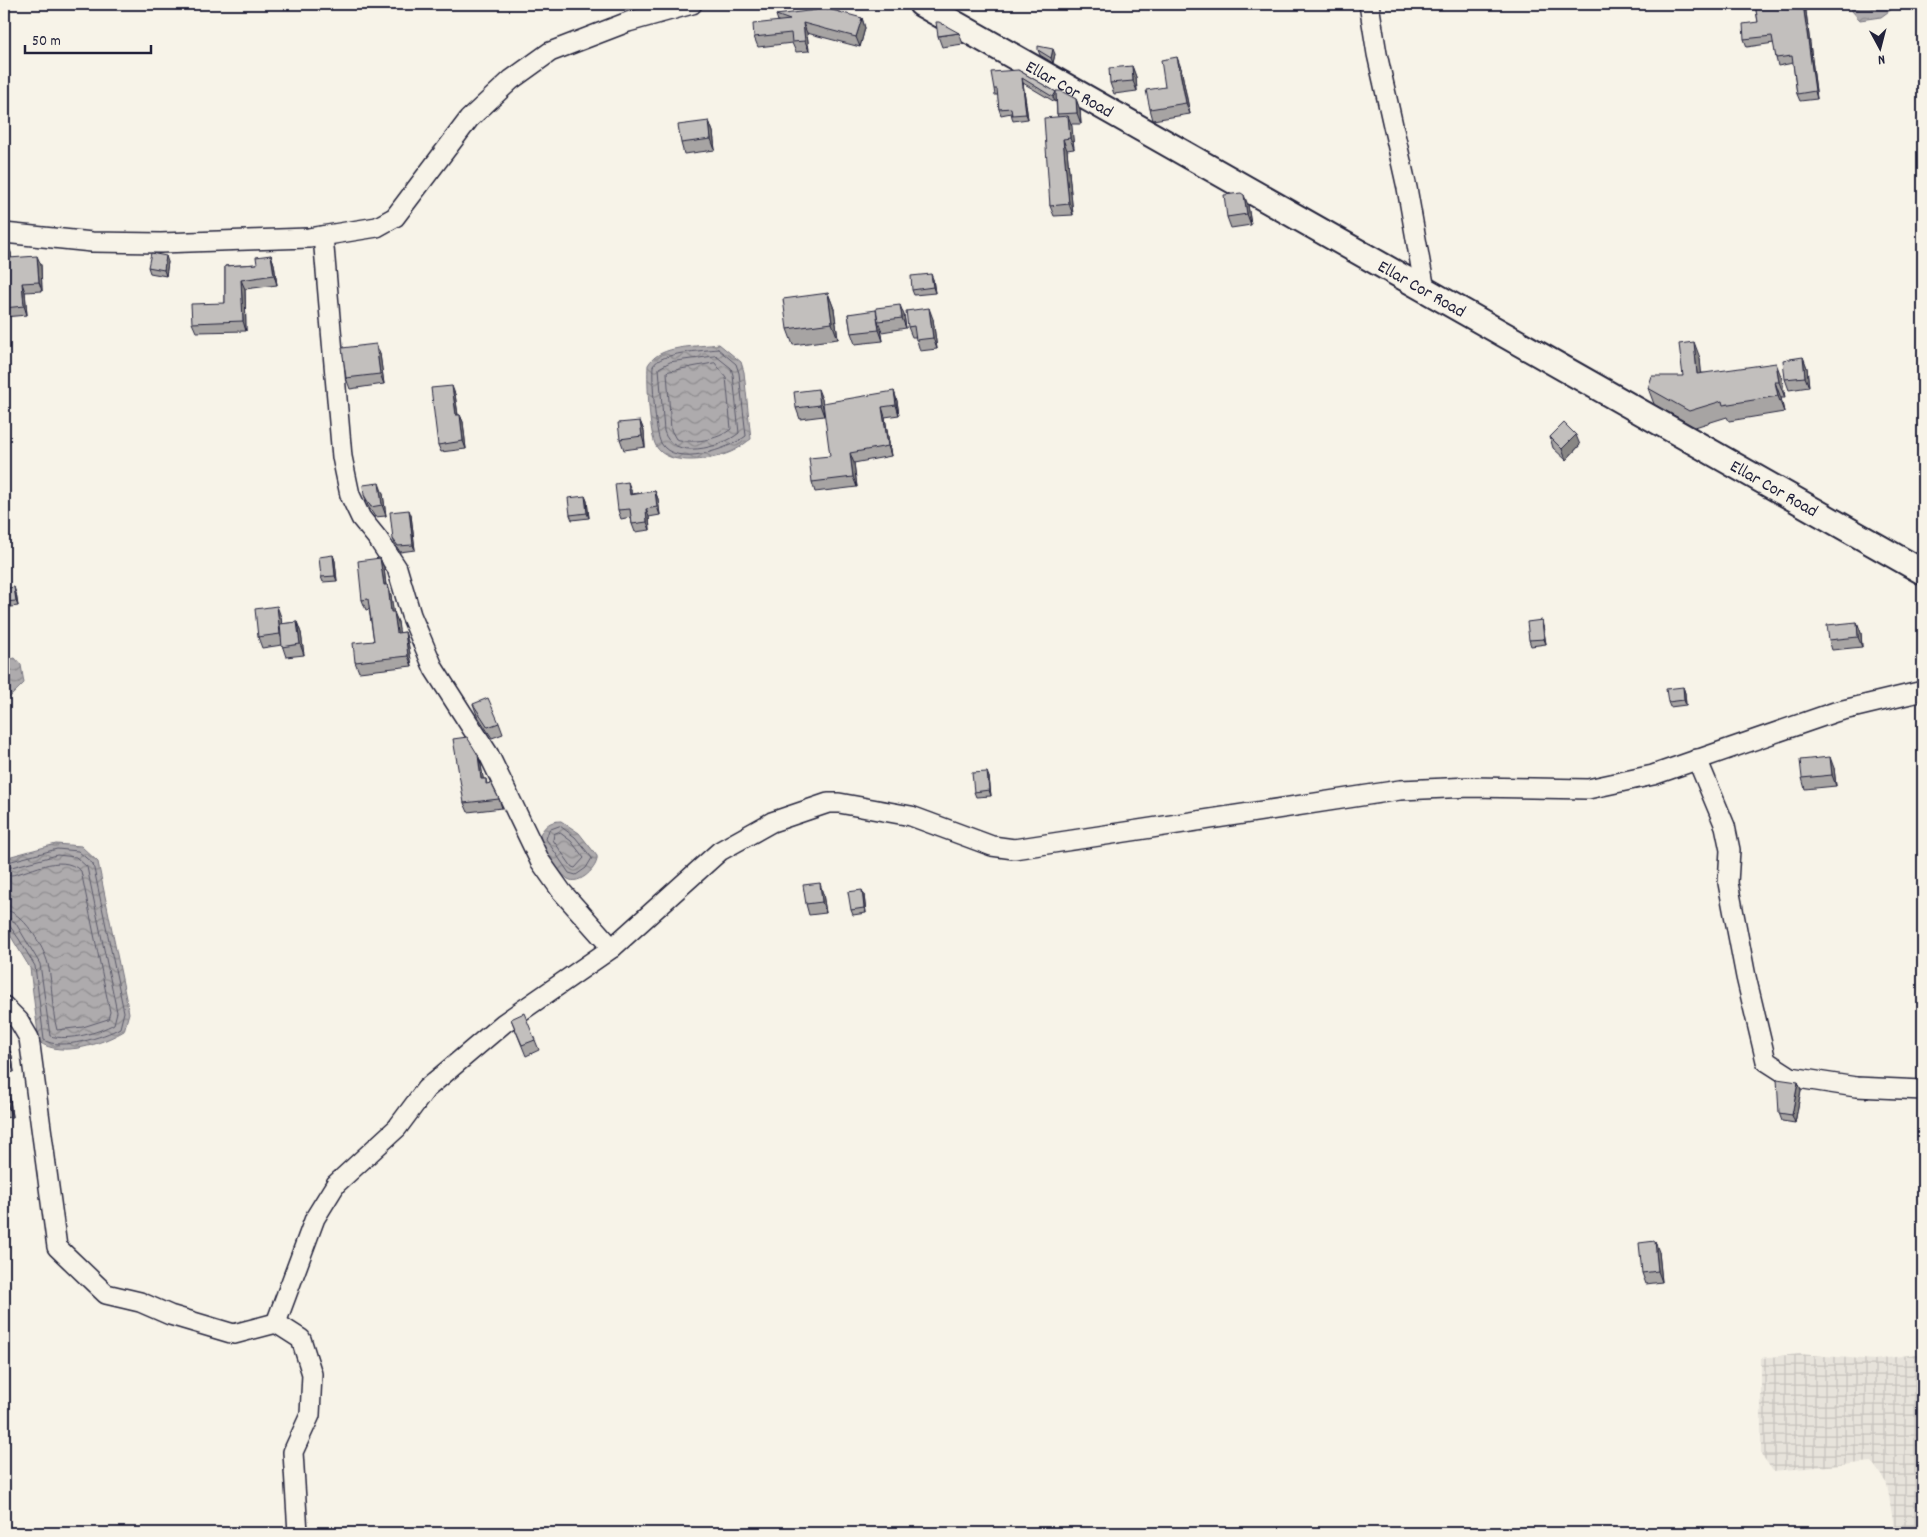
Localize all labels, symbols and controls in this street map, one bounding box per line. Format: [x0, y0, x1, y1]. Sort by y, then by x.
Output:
scale bar [25, 22, 151, 54]
north arrow [1854, 22, 1904, 72]
text: 50 m [32, 31, 61, 53]
text: N [1877, 49, 1886, 69]
street label: Ellar Cor Road [1020, 56, 1117, 125]
street label: Ellar Cor Road [1372, 255, 1469, 325]
street label: Ellar Cor Road [1725, 455, 1822, 525]

